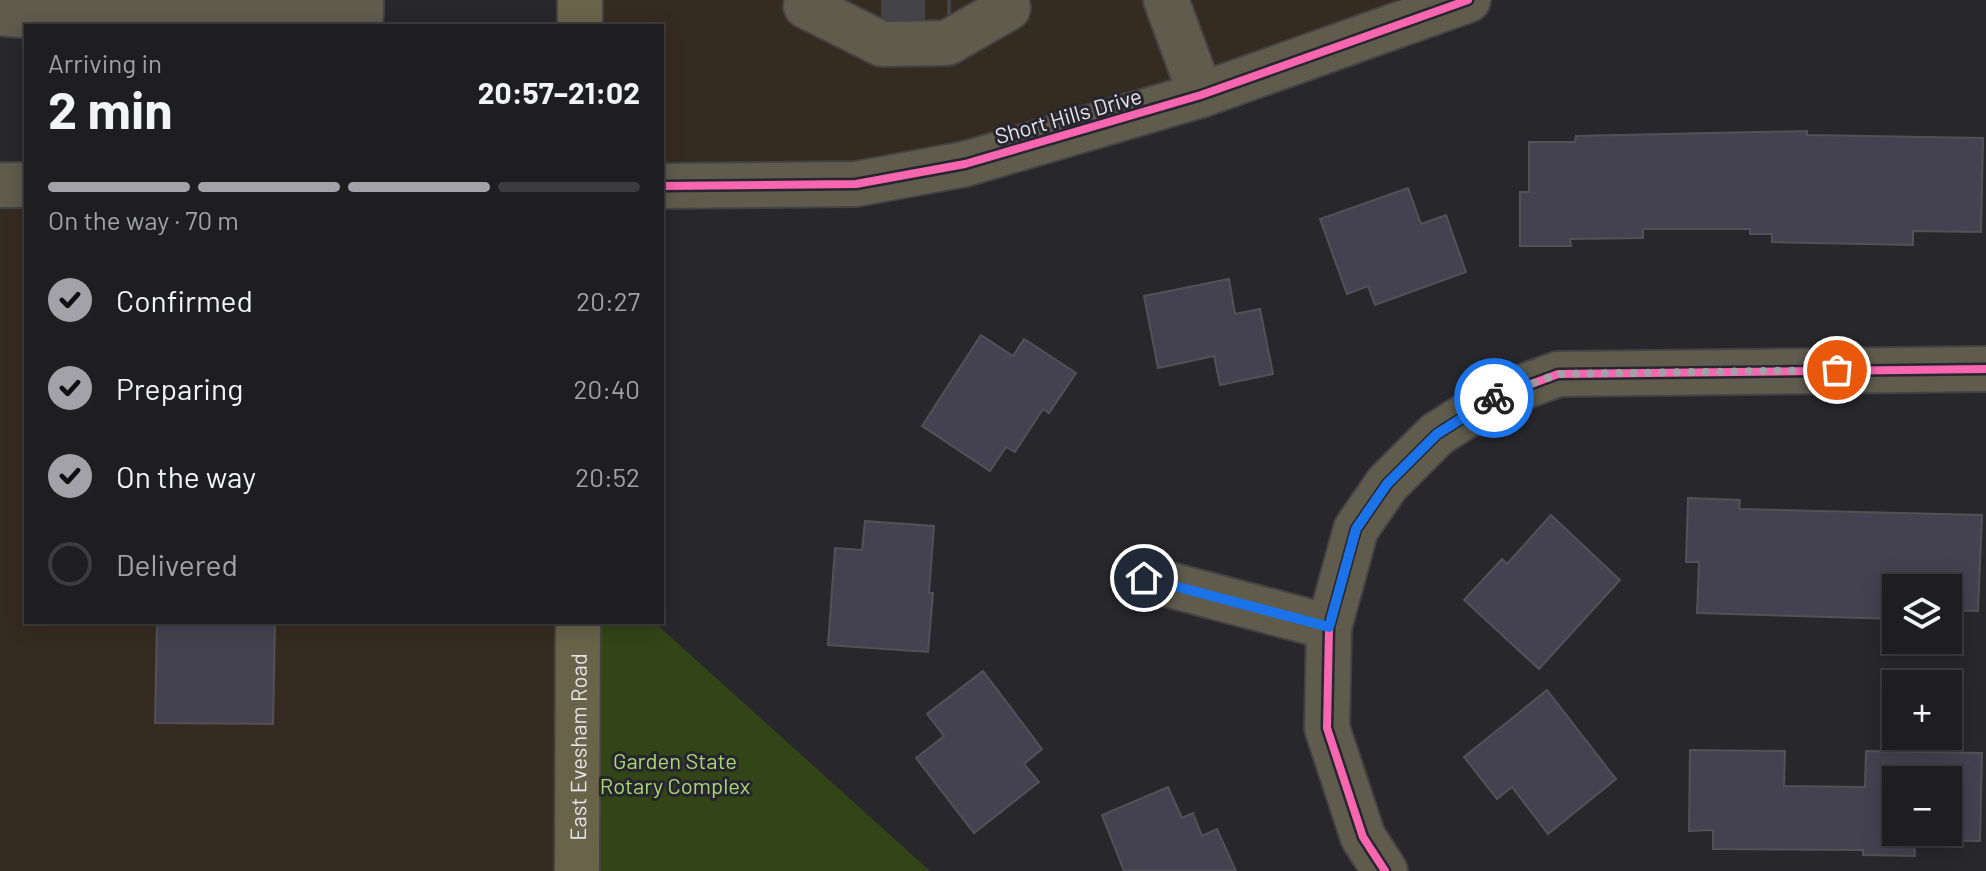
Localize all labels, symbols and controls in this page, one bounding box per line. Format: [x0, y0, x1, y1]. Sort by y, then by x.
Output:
text: Arriving in [48, 47, 162, 78]
text: 20:57–21:02 [478, 74, 640, 110]
text: 2 min [48, 77, 173, 139]
street label: Short Hills Drive [992, 82, 1144, 148]
text: On the way · 70 m [48, 204, 239, 235]
icon: check [48, 278, 92, 322]
text: Confirmed [116, 282, 253, 318]
text: 20:27 [576, 285, 640, 316]
pin [1803, 336, 1871, 404]
icon: bag [1815, 348, 1859, 392]
courier [1454, 358, 1534, 438]
icon: check [48, 366, 92, 410]
text: Preparing [116, 370, 243, 406]
text: 20:40 [574, 373, 640, 404]
icon: bike [1472, 376, 1516, 420]
icon: check [48, 454, 92, 498]
text: On the way [116, 458, 256, 494]
text: 20:52 [575, 461, 640, 492]
pin [1110, 544, 1178, 612]
text: Delivered [116, 546, 238, 582]
icon: home [1122, 556, 1166, 600]
map controls [1882, 574, 1962, 846]
button: layers [1882, 574, 1962, 654]
street label: East Evesham Road [564, 653, 591, 841]
button: + [1882, 670, 1962, 750]
park label: Garden State Rotary Complex [600, 747, 750, 798]
button: − [1882, 766, 1962, 846]

